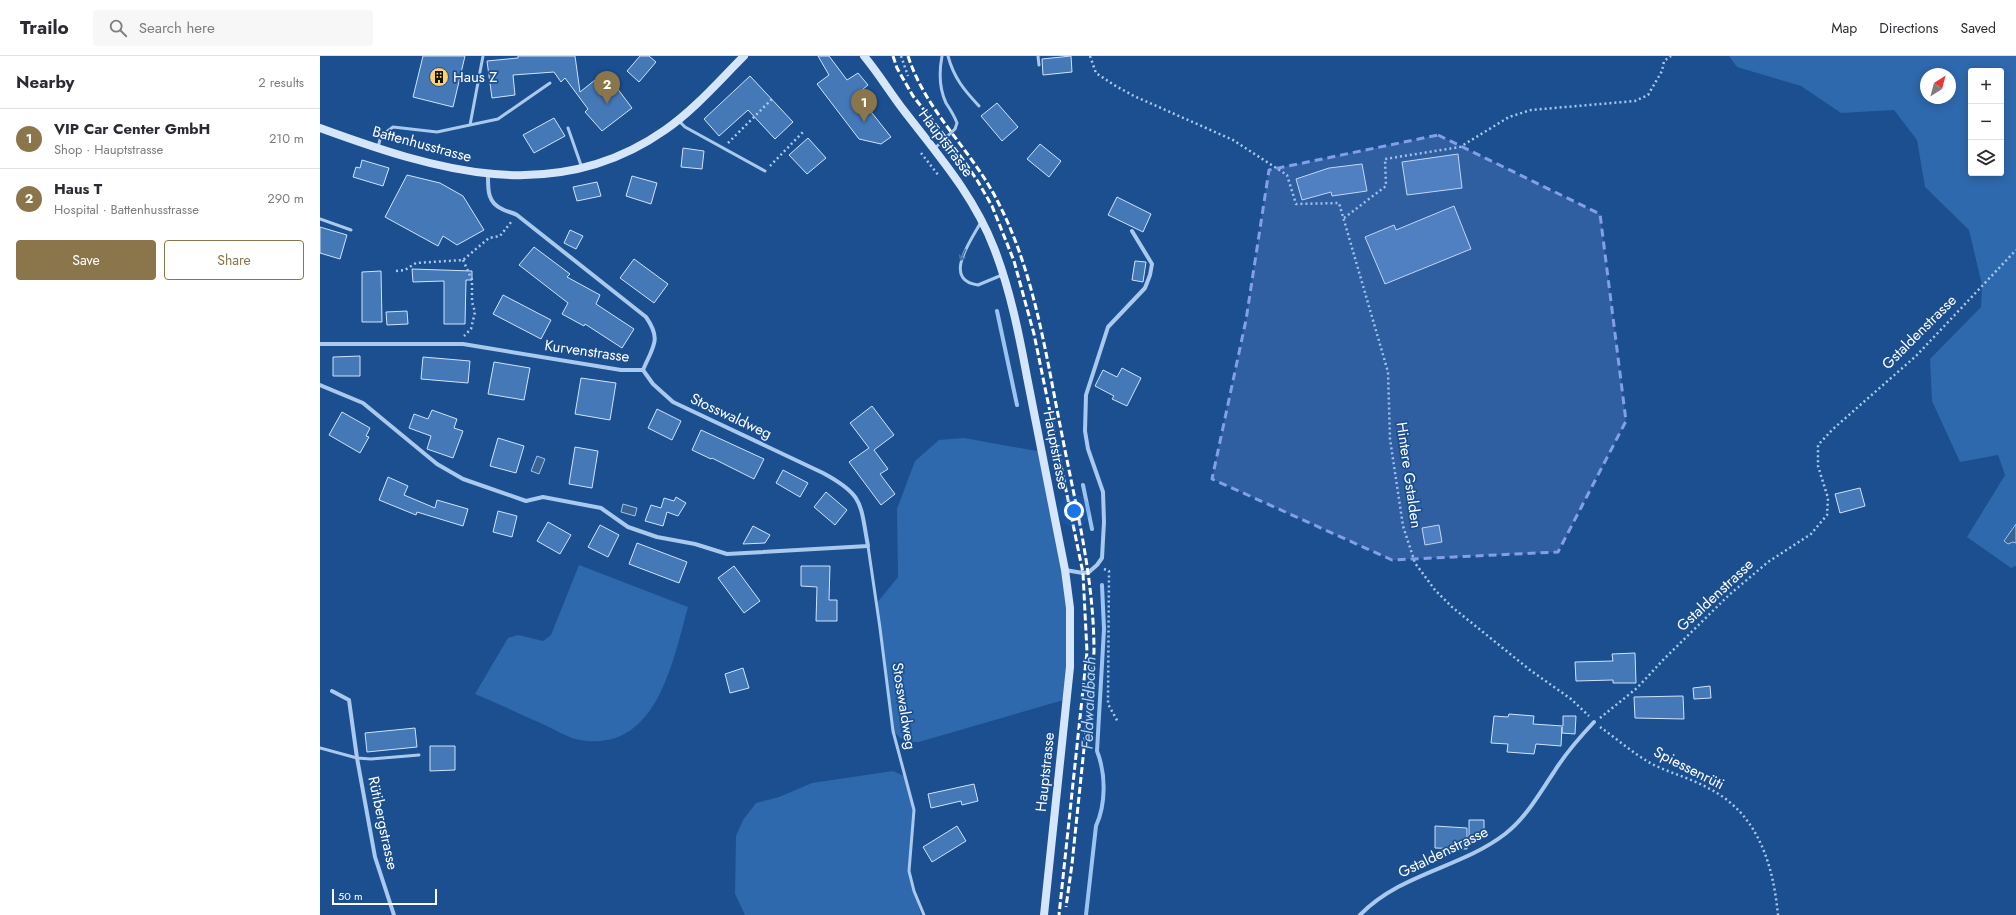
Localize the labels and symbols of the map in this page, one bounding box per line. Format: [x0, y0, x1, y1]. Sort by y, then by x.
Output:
building icon: Haus Z [428, 66, 450, 88]
place label: Haus Z [453, 66, 498, 88]
north arrow [1920, 68, 1956, 104]
pin: 2 [594, 71, 620, 104]
pin: 1 [851, 89, 877, 122]
street label: Hauptstrasse [913, 105, 979, 182]
street label: Battenhusstrasse [370, 120, 474, 168]
one-way arrow [959, 249, 966, 261]
street label: Gstaldenstrasse [1877, 289, 1962, 374]
street label: Kurvenstrasse [543, 334, 631, 368]
street label: Stosswaldweg [687, 387, 775, 445]
street label: Hauptstrasse [1038, 409, 1074, 492]
street label: Hintere Gstalden [1391, 420, 1427, 530]
your location [1064, 501, 1084, 521]
street label: Gstaldenstrasse [1672, 553, 1759, 636]
water label: Feldwaldbach [1075, 656, 1102, 750]
street label: Stosswaldweg [886, 661, 922, 751]
street label: Hauptstrasse [1030, 731, 1060, 813]
street label: Spiessenrüti [1650, 741, 1728, 795]
street label: Rütibergstrasse [362, 774, 404, 872]
street label: Gstaldenstrasse [1394, 821, 1492, 883]
scale bar [332, 887, 437, 906]

